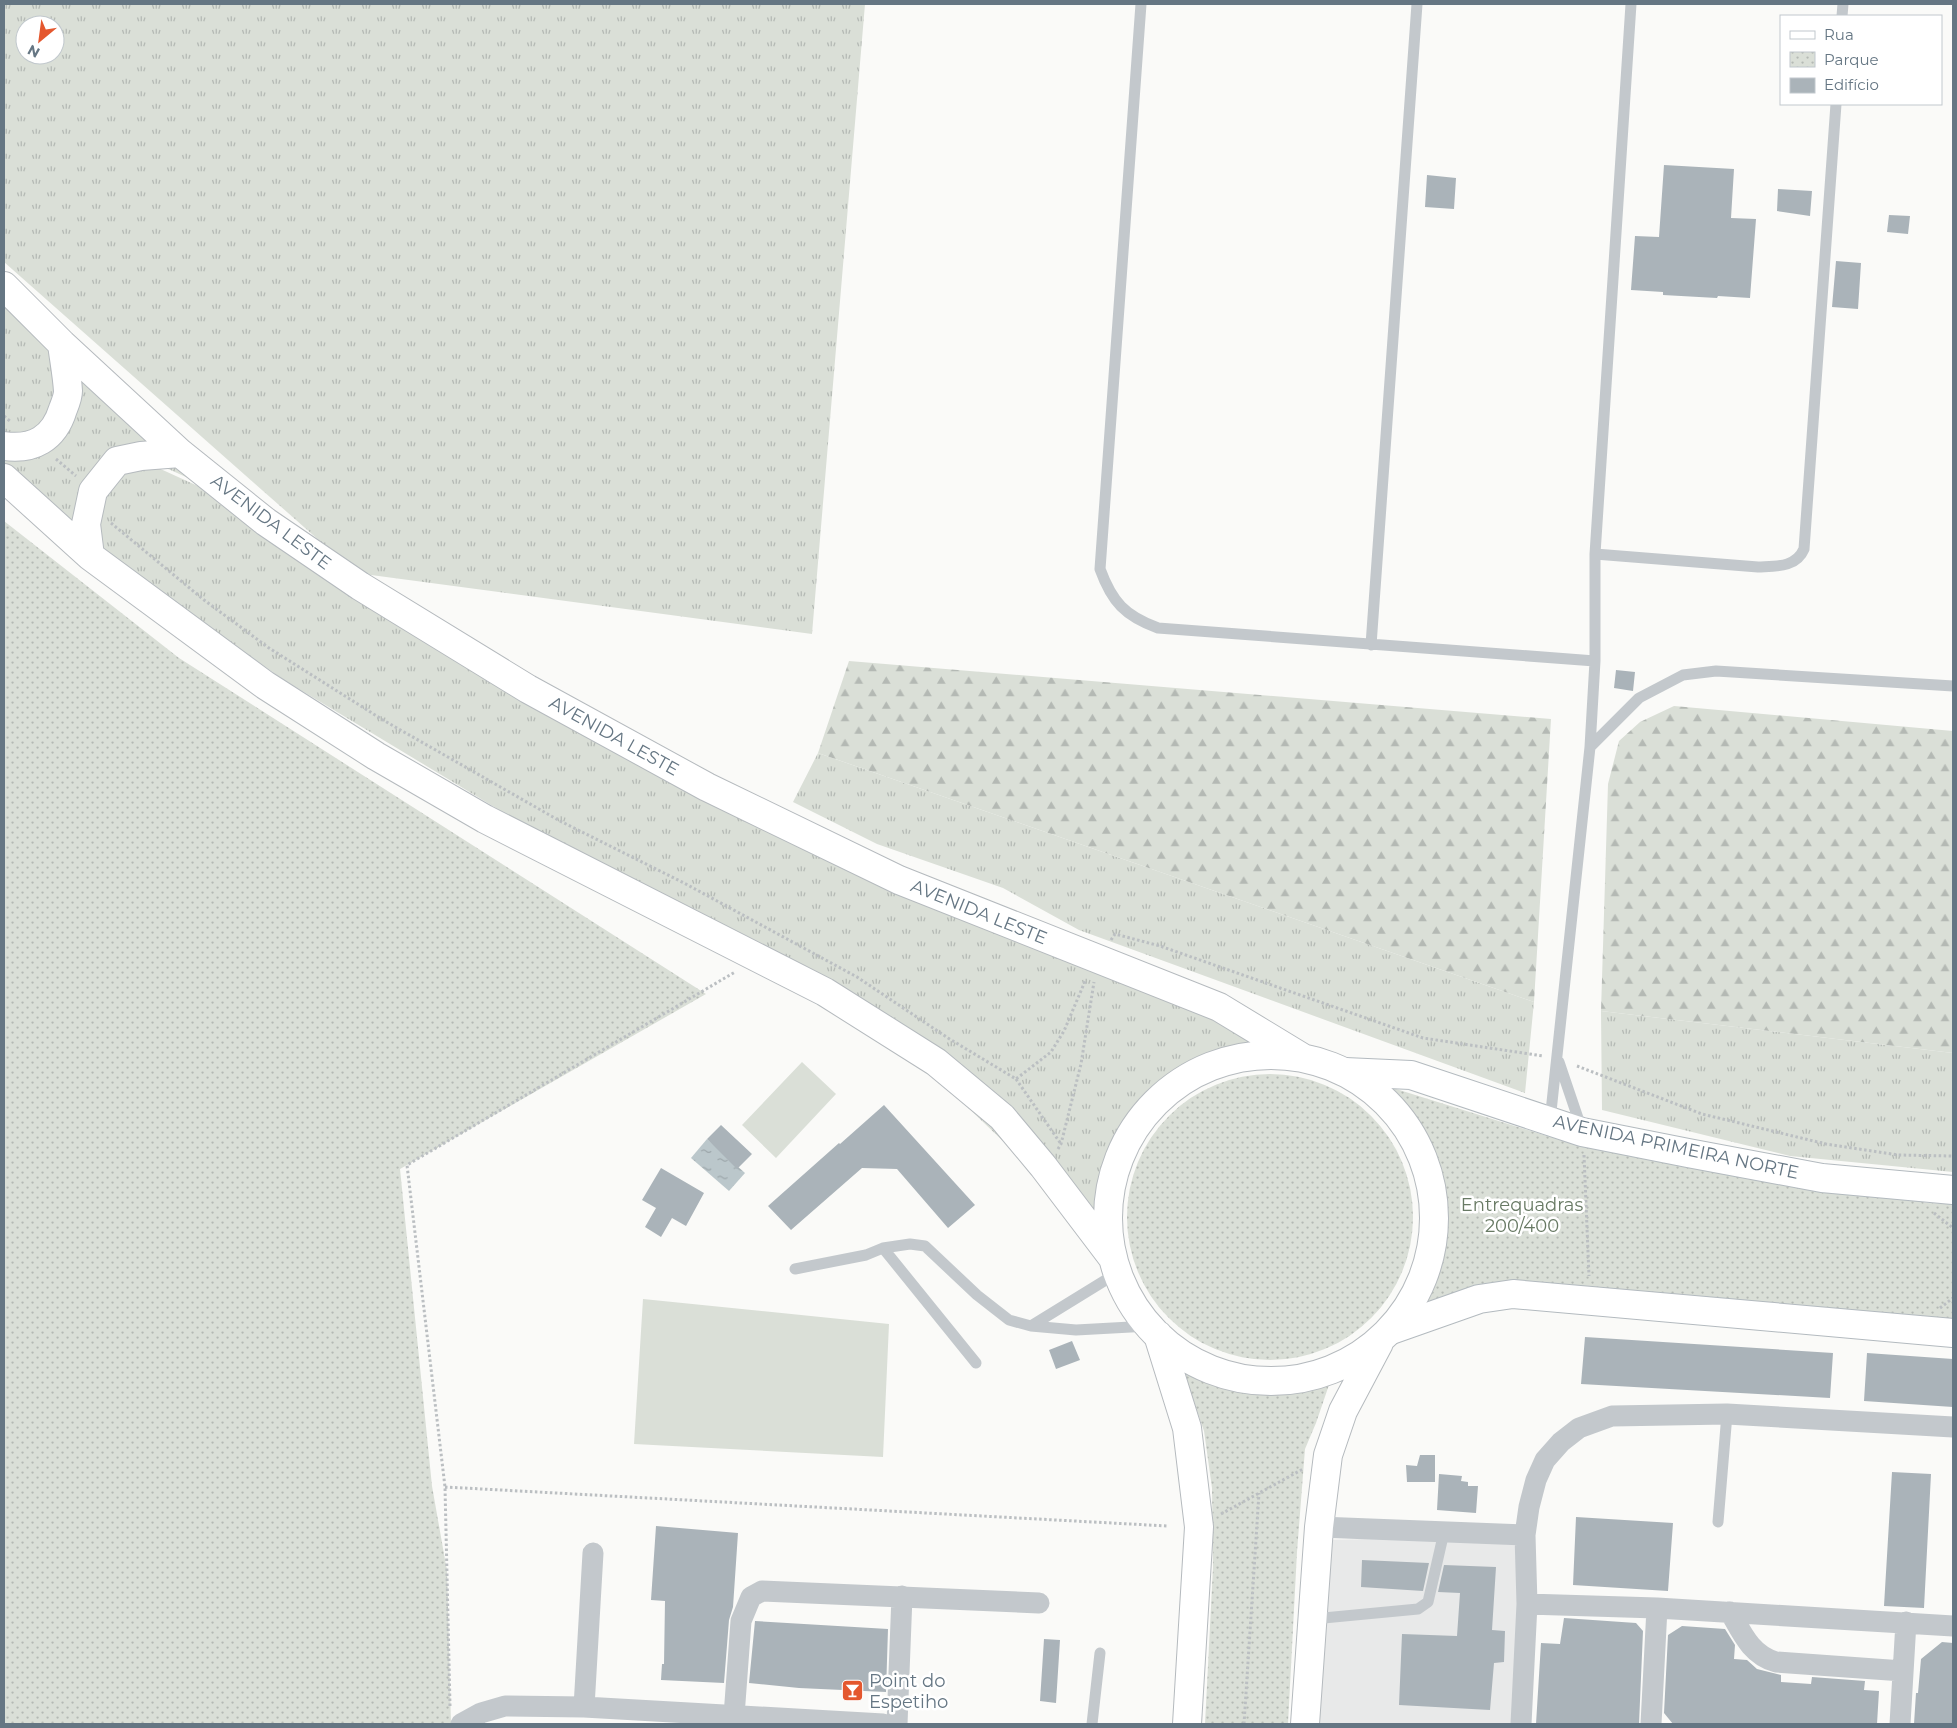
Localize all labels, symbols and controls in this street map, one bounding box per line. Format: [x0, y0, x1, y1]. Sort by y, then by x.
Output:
north arrow [15, 15, 65, 65]
legend [1780, 15, 1942, 105]
text: Rua [1824, 25, 1854, 44]
text: N [24, 41, 43, 62]
text: Parque [1824, 50, 1879, 69]
text: Edifício [1824, 75, 1879, 94]
street label: AVENIDA LESTE [207, 470, 335, 574]
street label: AVENIDA LESTE [545, 691, 683, 781]
street label: AVENIDA LESTE [908, 875, 1050, 949]
street label: AVENIDA PRIMEIRA NORTE [1551, 1110, 1801, 1184]
park label: Entrequadras 200/400 [1461, 1194, 1583, 1237]
place label: Point do Espetiho [869, 1670, 948, 1713]
bar icon: Point do Espetiho [841, 1679, 865, 1703]

